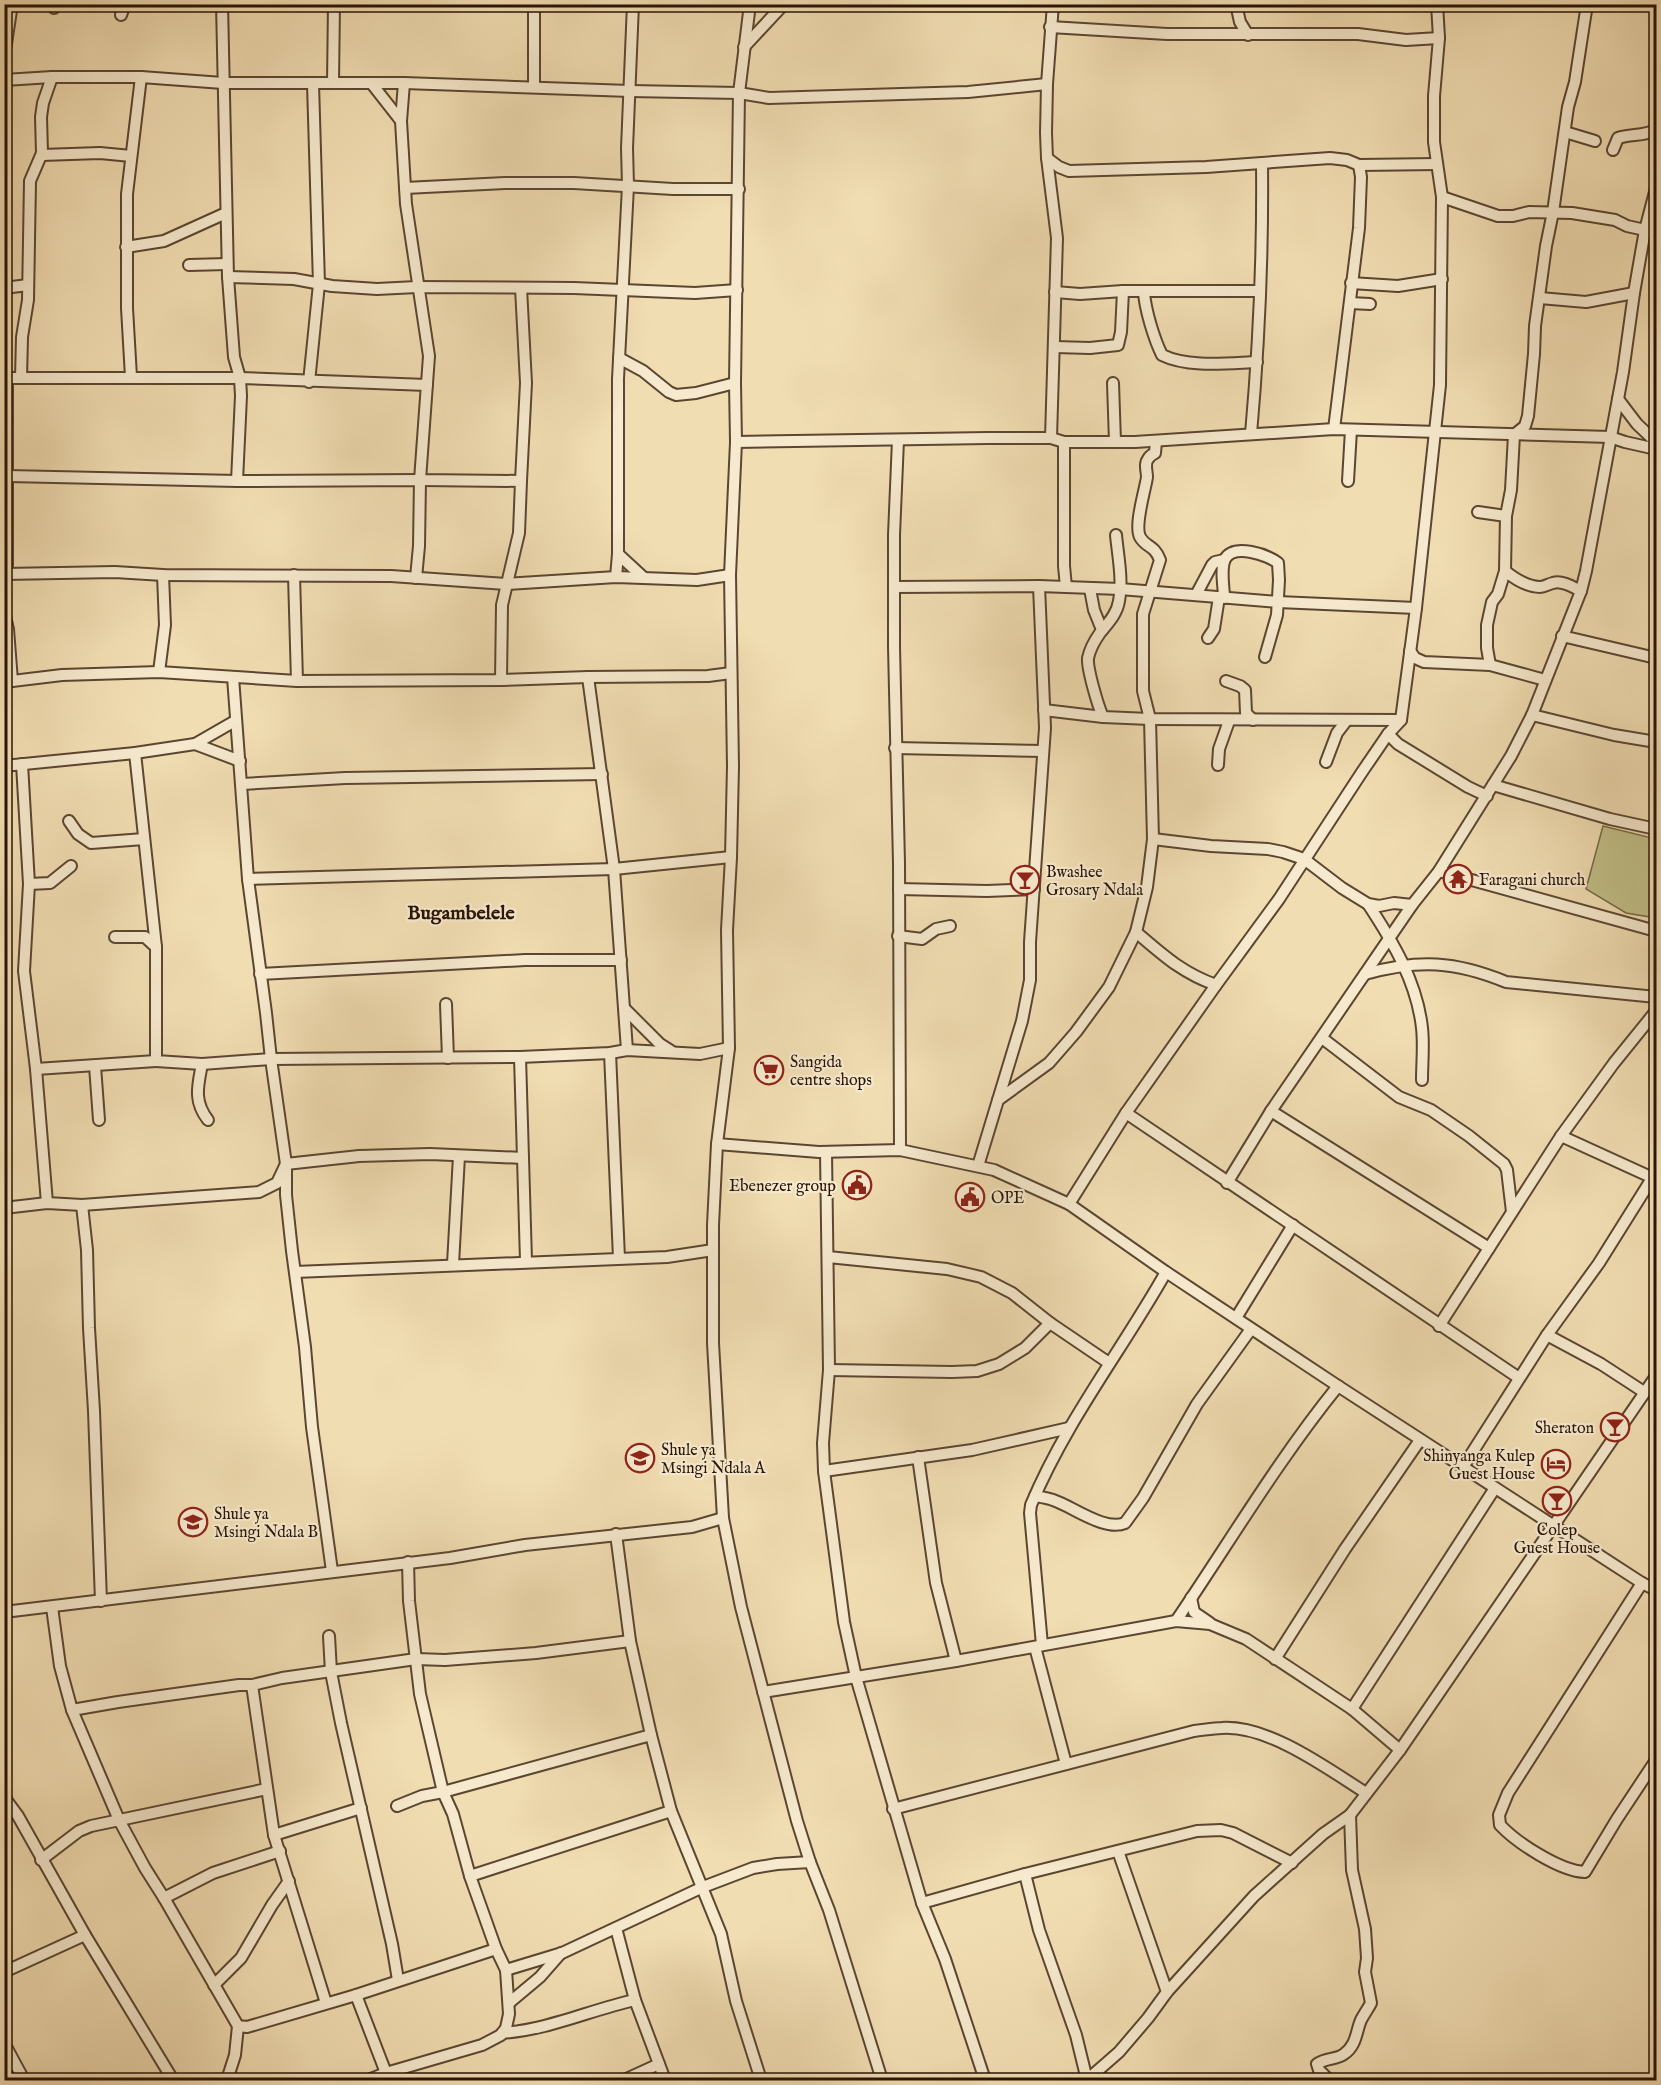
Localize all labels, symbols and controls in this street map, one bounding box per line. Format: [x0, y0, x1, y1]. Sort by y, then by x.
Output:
place label: Bwashee Grosary Ndala [1046, 863, 1143, 901]
temple icon: Faragani church [1442, 863, 1474, 895]
bar icon: Bwashee Grosary Ndala [1009, 864, 1041, 896]
place label: Faragani church [1479, 871, 1586, 891]
district label: Bugambelele [407, 901, 516, 926]
place label: Sangida centre shops [790, 1053, 872, 1091]
supermarket icon: Sangida centre shops [753, 1054, 785, 1086]
public building icon: Ebenezer group [841, 1169, 873, 1201]
place label: Ebenezer group [729, 1177, 836, 1197]
public building icon: OPE [954, 1181, 986, 1213]
place label: OPE [991, 1189, 1024, 1209]
bar icon: Sheraton [1599, 1411, 1631, 1443]
place label: Sheraton [1535, 1419, 1594, 1439]
place label: Shule ya Msingi Ndala A [661, 1441, 767, 1479]
school or university icon: Shule ya Msingi Ndala A [624, 1442, 656, 1474]
place label: Shinyanga Kulep Guest House [1423, 1447, 1535, 1485]
hotel icon: Shinyanga Kulep Guest House [1540, 1448, 1572, 1480]
bar icon: Colep Guest House [1541, 1485, 1573, 1517]
place label: Shule ya Msingi Ndala B [214, 1505, 318, 1543]
school or university icon: Shule ya Msingi Ndala B [177, 1506, 209, 1538]
place label: Colep Guest House [1514, 1521, 1600, 1559]

